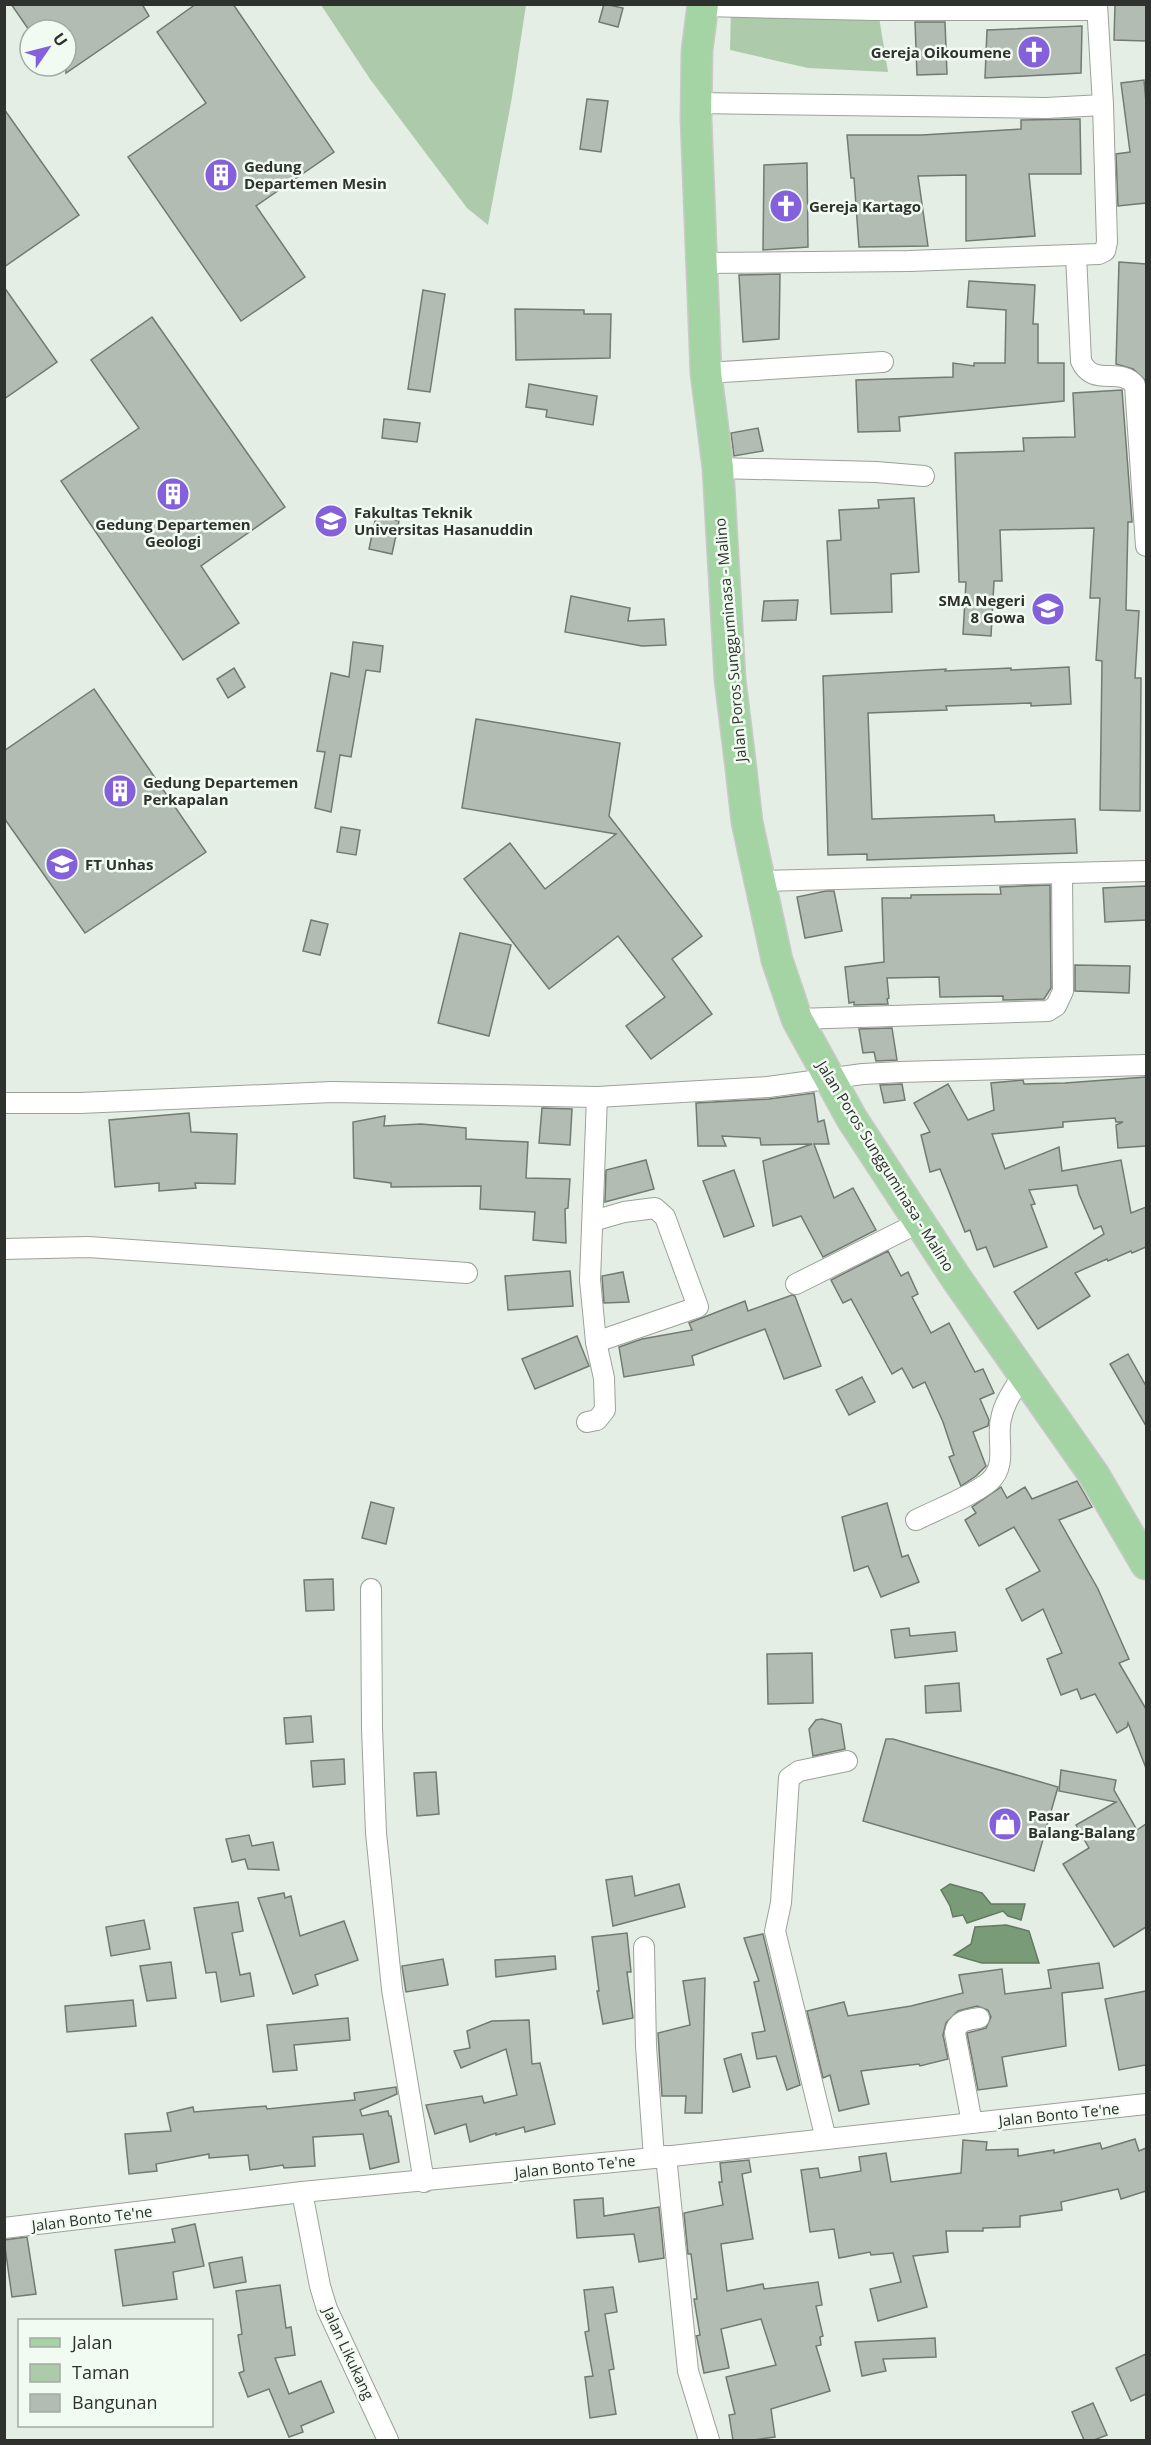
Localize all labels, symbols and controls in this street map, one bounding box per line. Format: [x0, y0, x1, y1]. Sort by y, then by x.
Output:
north arrow [18, 18, 78, 78]
text: U [48, 28, 73, 51]
church icon: Gereja Oikoumene [1016, 34, 1052, 70]
place label: Gereja Oikoumene [871, 42, 1011, 62]
place label: Gedung Departemen Mesin [244, 156, 387, 193]
building icon: Gedung Departemen Mesin [203, 157, 239, 193]
church icon: Gereja Kartago [768, 188, 804, 224]
place label: Gereja Kartago [809, 196, 921, 216]
building icon: Gedung Departemen Geologi [155, 476, 191, 512]
place label: Fakultas Teknik Universitas Hasanuddin [354, 502, 533, 539]
school or university icon: Fakultas Teknik Universitas Hasanuddin [313, 503, 349, 539]
place label: Gedung Departemen Geologi [95, 514, 251, 551]
street label: Jalan Poros Sungguminasa - Malino [709, 517, 751, 765]
place label: SMA Negeri 8 Gowa [939, 590, 1025, 627]
school or university icon: SMA Negeri 8 Gowa [1030, 591, 1066, 627]
place label: Gedung Departemen Perkapalan [143, 772, 298, 809]
building icon: Gedung Departemen Perkapalan [102, 773, 138, 809]
school or university icon: FT Unhas [44, 846, 80, 882]
place label: FT Unhas [85, 854, 153, 874]
street label: Jalan Poros Sungguminasa - Malino [812, 1055, 959, 1275]
place label: Pasar Balang-Balang [1028, 1805, 1136, 1842]
shop icon: Pasar Balang-Balang [987, 1806, 1023, 1842]
street label: Jalan Bonto Te'ne [996, 2098, 1120, 2130]
street label: Jalan Bonto Te'ne [512, 2150, 636, 2182]
street label: Jalan Bonto Te'ne [29, 2201, 153, 2236]
street label: Jalan Likukang [318, 2302, 379, 2402]
legend [18, 2319, 213, 2427]
text: Jalan [70, 2330, 112, 2354]
text: Taman [72, 2360, 130, 2384]
text: Bangunan [72, 2390, 158, 2414]

